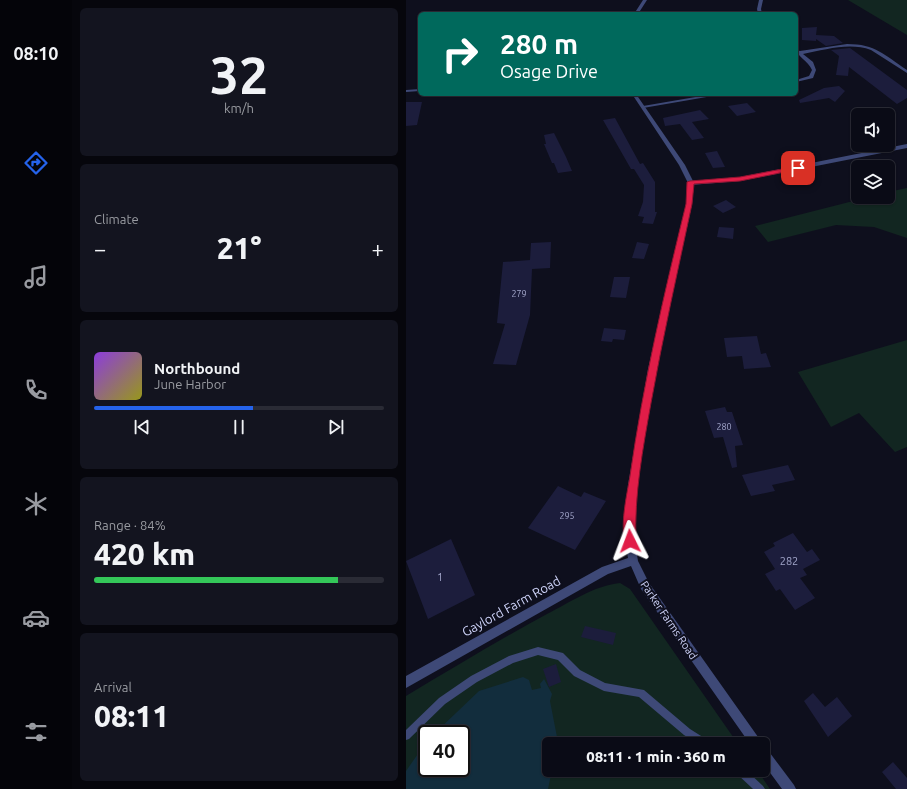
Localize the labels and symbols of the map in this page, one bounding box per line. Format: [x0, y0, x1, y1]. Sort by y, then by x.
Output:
pin [781, 151, 815, 185]
house number: 279 [511, 289, 527, 299]
house number: 280 [716, 422, 732, 432]
house number: 295 [559, 511, 575, 521]
position arrow [609, 520, 651, 562]
house number: 282 [780, 555, 798, 567]
house number: 1 [437, 571, 443, 583]
street label: Gaylord Farm Road [459, 573, 563, 639]
street label: Parker Farms Road [638, 579, 700, 661]
speed limit sign: 40 [418, 725, 470, 777]

